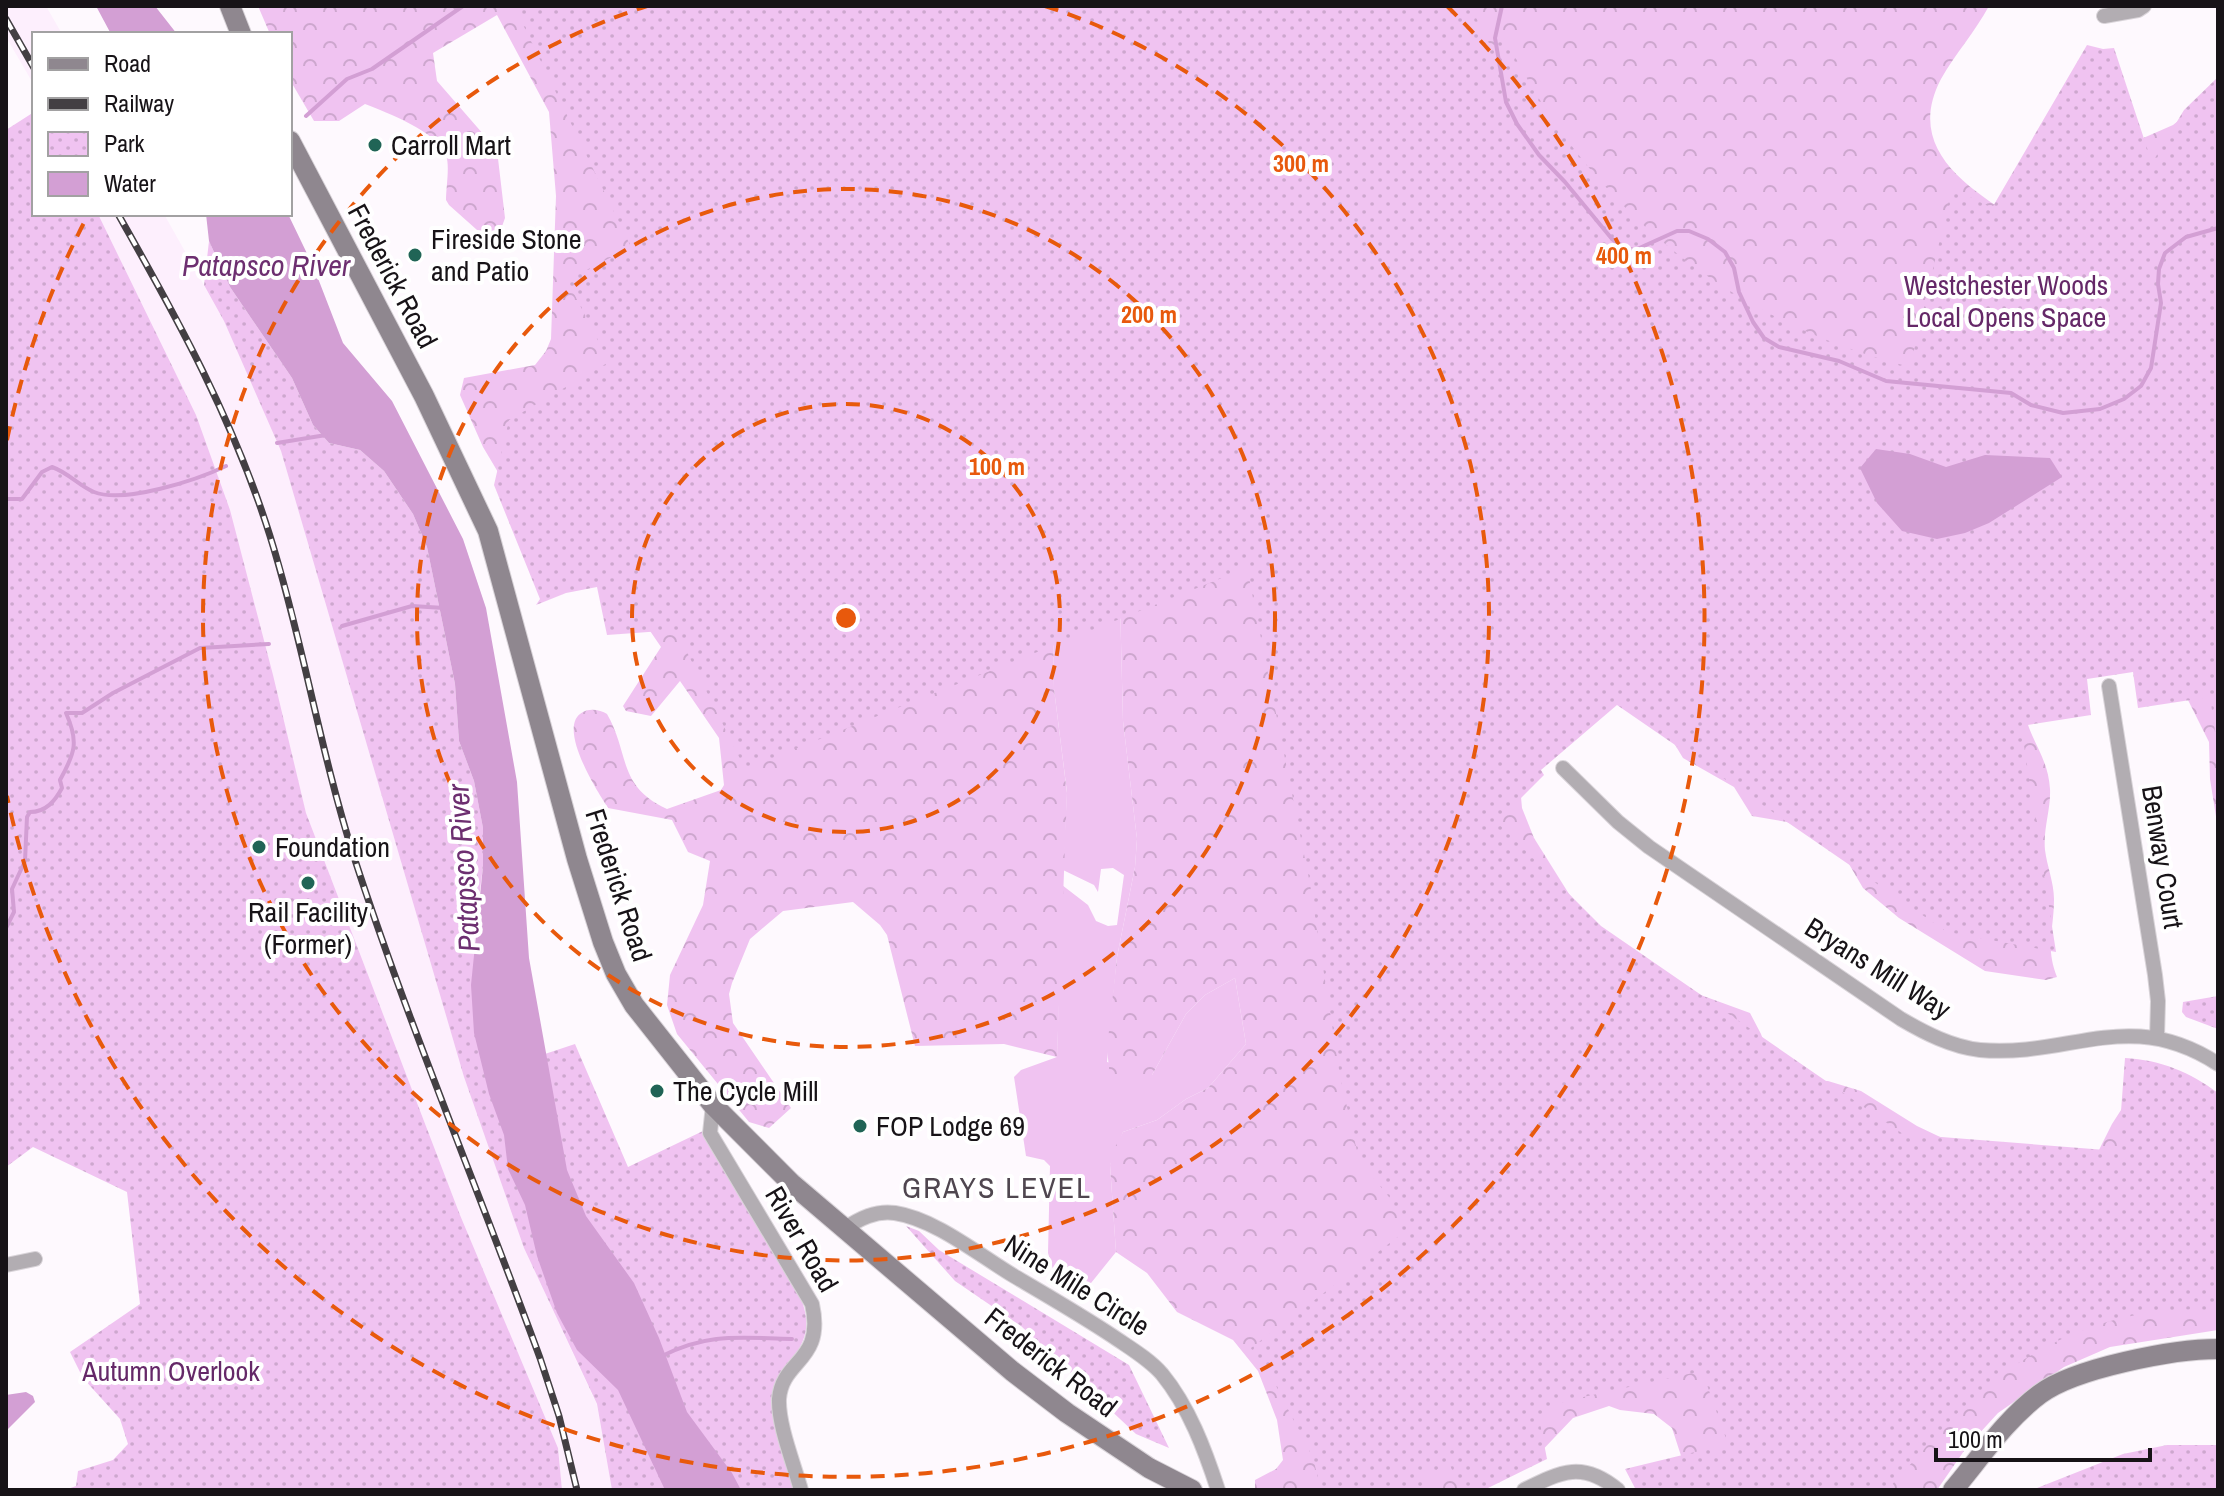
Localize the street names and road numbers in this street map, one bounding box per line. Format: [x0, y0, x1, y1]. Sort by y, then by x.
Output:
street label: Frederick Road [339, 197, 447, 355]
street label: Benway Court [2133, 783, 2193, 931]
street label: Frederick Road [576, 804, 662, 966]
street label: Bryans Mill Way [1798, 908, 1958, 1028]
street label: River Road [757, 1179, 847, 1299]
street label: Nine Mile Circle [997, 1225, 1157, 1345]
street label: Frederick Road [977, 1298, 1125, 1426]

